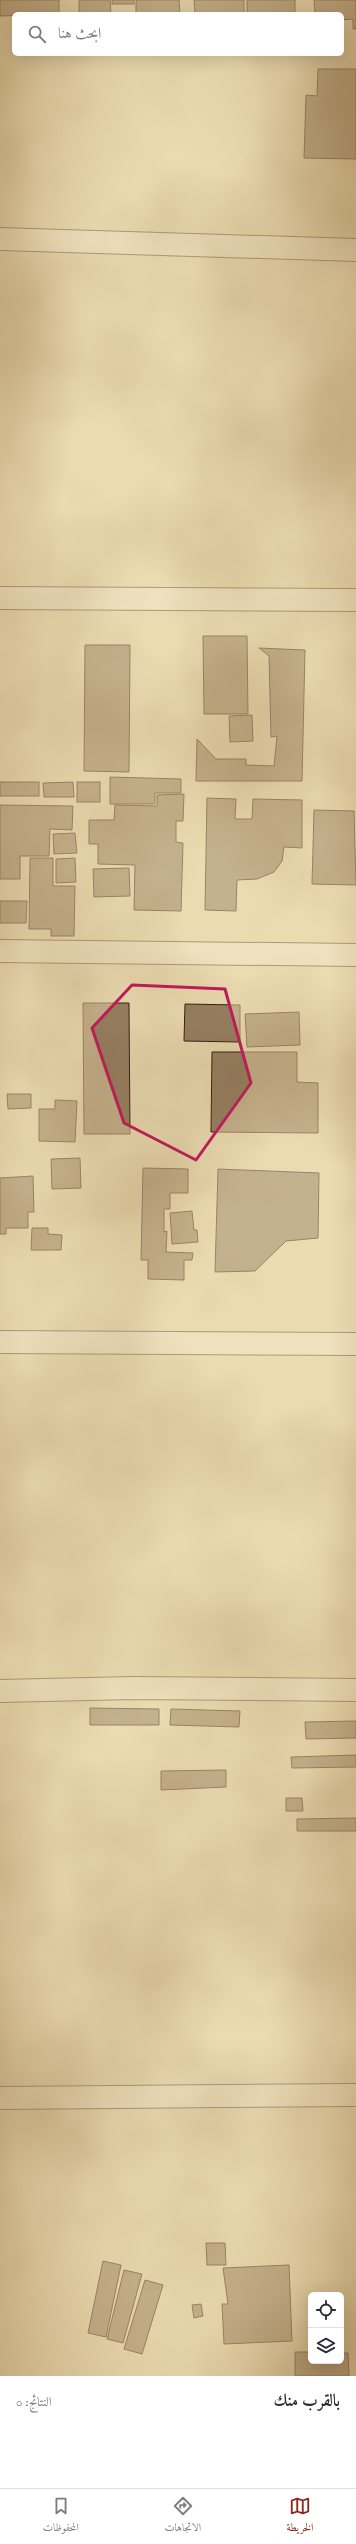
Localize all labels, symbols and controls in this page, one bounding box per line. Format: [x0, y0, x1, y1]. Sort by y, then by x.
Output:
search box [12, 12, 344, 56]
icon: search [26, 23, 48, 45]
text: ابحث هنا [58, 24, 101, 43]
map controls [308, 2292, 344, 2364]
button: locate [308, 2292, 344, 2328]
button: layers [308, 2328, 344, 2364]
text: بالقرب منك [273, 2391, 340, 2412]
text: النتائج: 0 [16, 2394, 51, 2411]
tab: المحفوظات [43, 2495, 79, 2538]
tab: الاتجاهات [164, 2495, 201, 2538]
tab: الخريطة [287, 2495, 313, 2538]

